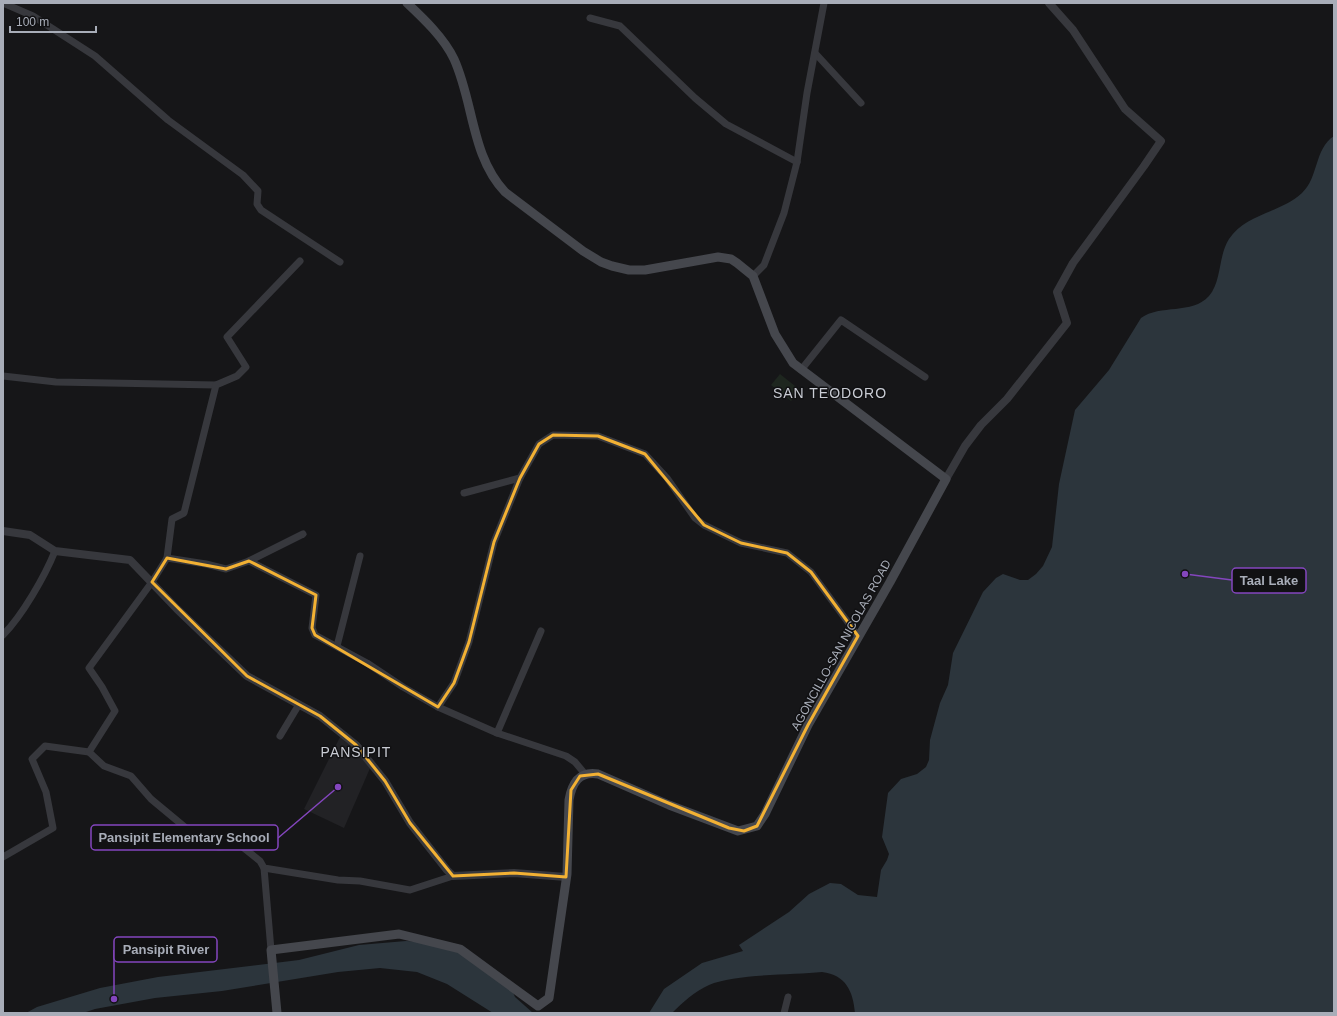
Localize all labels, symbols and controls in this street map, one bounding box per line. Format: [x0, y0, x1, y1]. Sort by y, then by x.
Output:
scale bar [10, 8, 96, 34]
text: 100 m [16, 15, 49, 29]
district label: SAN TEODORO [773, 385, 887, 401]
street label: AGONCILLO-SAN NICOLAS ROAD [788, 557, 894, 733]
callout: Taal Lake [1232, 568, 1306, 593]
text: Taal Lake [1240, 573, 1298, 588]
district label: PANSIPIT [321, 744, 391, 760]
callout: Pansipit Elementary School [91, 825, 278, 850]
text: Pansipit Elementary School [98, 830, 270, 845]
callout: Pansipit River [114, 937, 217, 962]
text: Pansipit River [123, 942, 209, 957]

